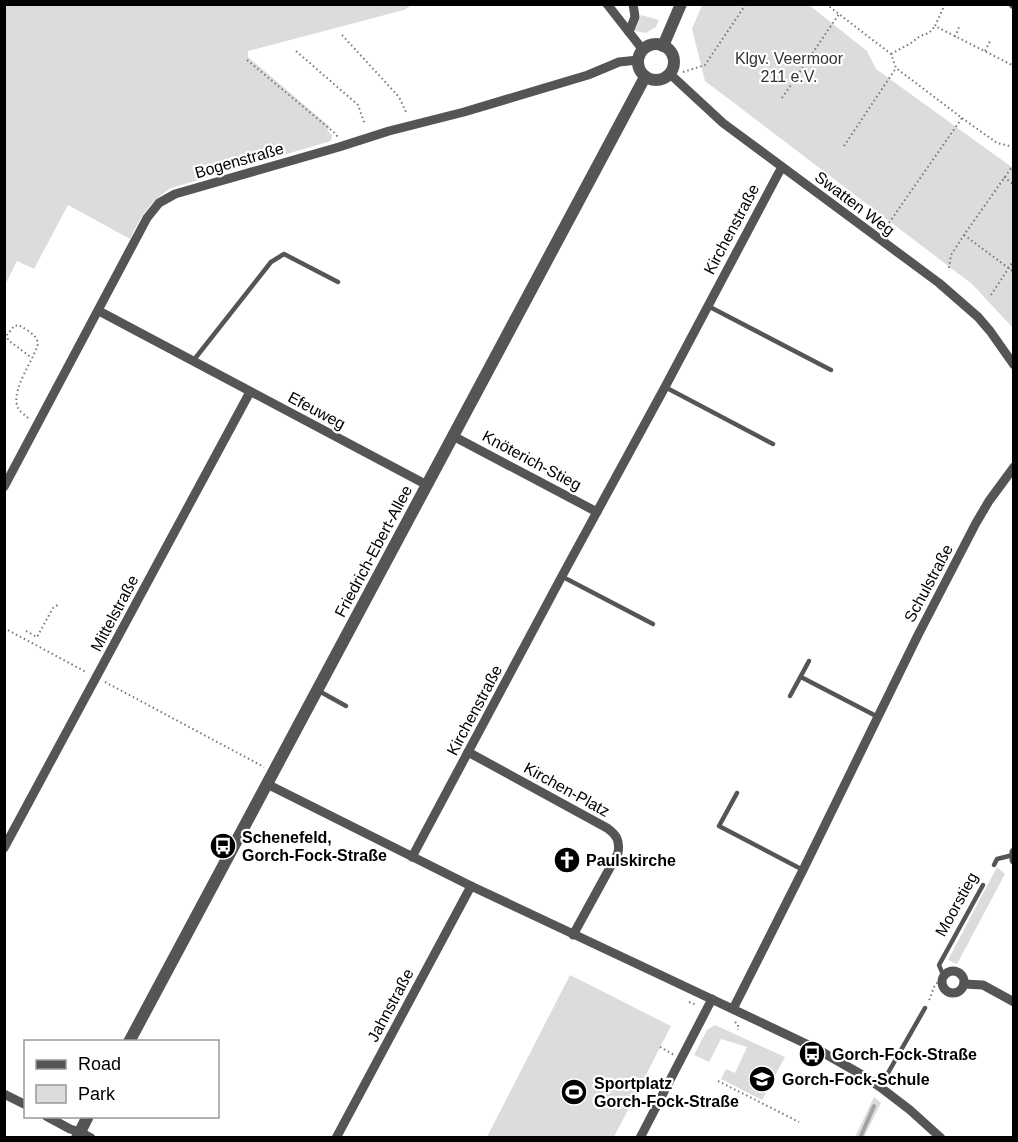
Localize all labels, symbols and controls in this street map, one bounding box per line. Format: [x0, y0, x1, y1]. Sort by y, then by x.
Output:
park label: Klgv. Veermoor 211 e.V. [735, 50, 844, 85]
street label: Bogenstraße [193, 140, 286, 181]
street label: Swatten Weg [812, 168, 898, 239]
street label: Kirchenstraße [701, 181, 762, 277]
street label: Efeuweg [285, 388, 348, 433]
street label: Knöterich-Stieg [479, 427, 584, 494]
street label: Friedrich-Ebert-Allee [331, 482, 415, 620]
street label: Schulstraße [901, 541, 956, 625]
street label: Mittelstraße [87, 572, 142, 654]
street label: Kirchenstraße [444, 662, 505, 758]
street label: Kirchen-Platz [521, 759, 612, 820]
place label: Schenefeld, Gorch-Fock-Straße [242, 829, 387, 864]
bus stop icon: Schenefeld, Gorch-Fock-Straße [208, 831, 238, 861]
church icon: Paulskirche [552, 845, 582, 875]
place label: Paulskirche [586, 852, 676, 869]
street label: Moorstieg [932, 869, 981, 939]
street label: Jahnstraße [364, 966, 417, 1045]
bus stop icon: Gorch-Fock-Straße [797, 1039, 827, 1069]
legend [24, 1040, 219, 1118]
place label: Gorch-Fock-Straße [832, 1046, 977, 1063]
text: Road [78, 1054, 121, 1074]
school or university icon: Gorch-Fock-Schule [747, 1064, 777, 1094]
place label: Gorch-Fock-Schule [782, 1071, 930, 1088]
place label: Sportplatz Gorch-Fock-Straße [594, 1075, 739, 1110]
sports icon: Sportplatz Gorch-Fock-Straße [559, 1077, 589, 1107]
text: Park [78, 1084, 116, 1104]

